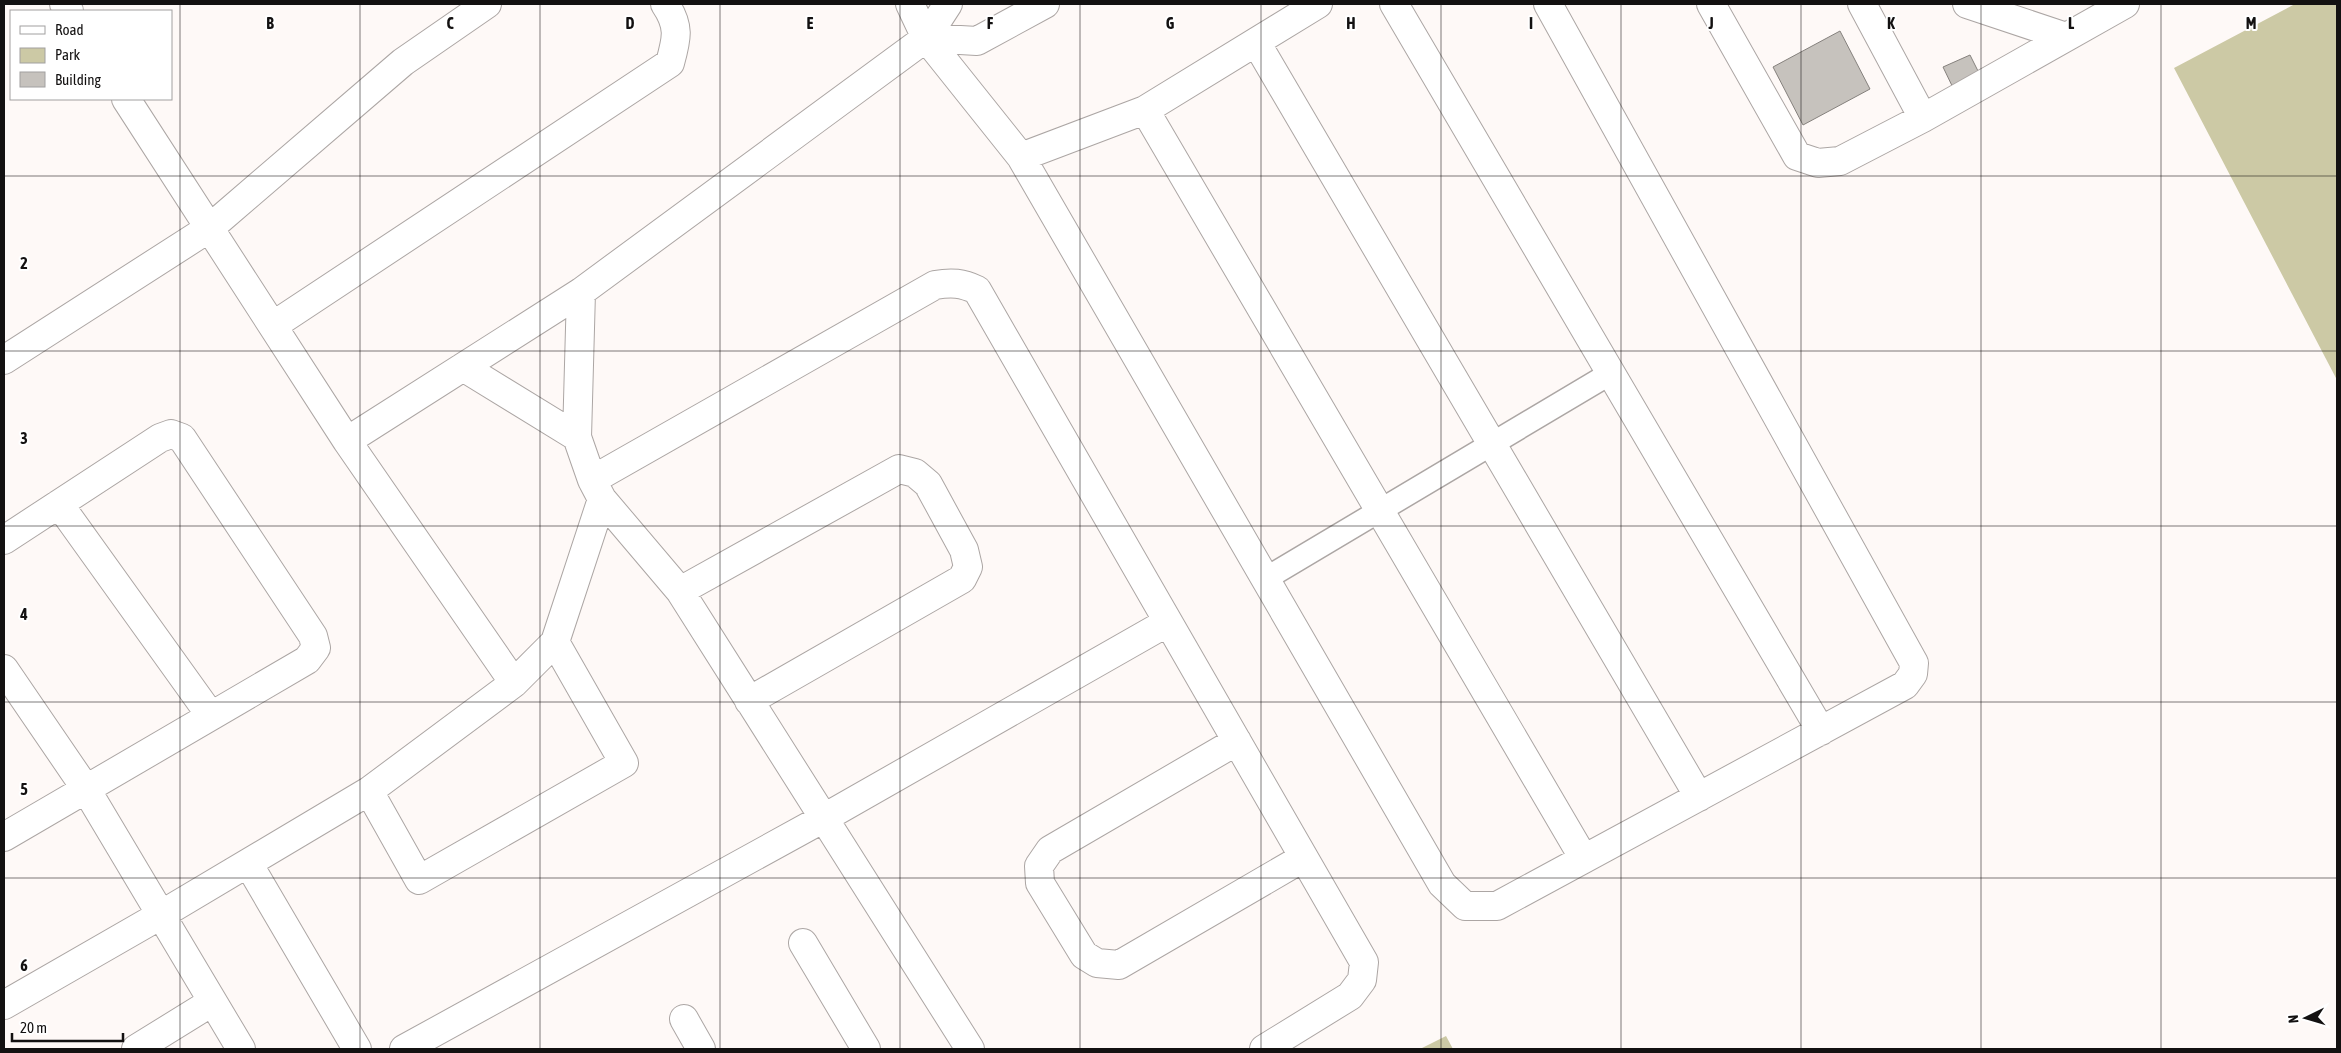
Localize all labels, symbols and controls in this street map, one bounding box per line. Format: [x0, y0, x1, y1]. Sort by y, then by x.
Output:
legend [10, 10, 172, 100]
text: B [266, 14, 274, 32]
text: C [446, 14, 454, 32]
text: D [626, 14, 635, 32]
text: E [807, 14, 814, 32]
text: F [987, 14, 994, 32]
text: G [1166, 14, 1175, 32]
text: H [1346, 14, 1356, 32]
text: I [1529, 14, 1533, 32]
text: J [1707, 14, 1714, 32]
text: K [1887, 14, 1895, 32]
text: L [2068, 14, 2075, 32]
text: M [2246, 14, 2256, 32]
text: Road [55, 21, 84, 38]
text: Park [55, 46, 80, 63]
text: Building [55, 71, 101, 88]
text: 2 [20, 254, 28, 272]
text: 3 [20, 429, 28, 447]
text: 4 [19, 605, 28, 623]
text: 5 [20, 780, 28, 798]
text: 6 [20, 956, 28, 974]
north arrow [2281, 993, 2331, 1043]
scale bar [12, 1010, 124, 1042]
text: N [2285, 1014, 2301, 1024]
text: 20 m [20, 1019, 47, 1036]

